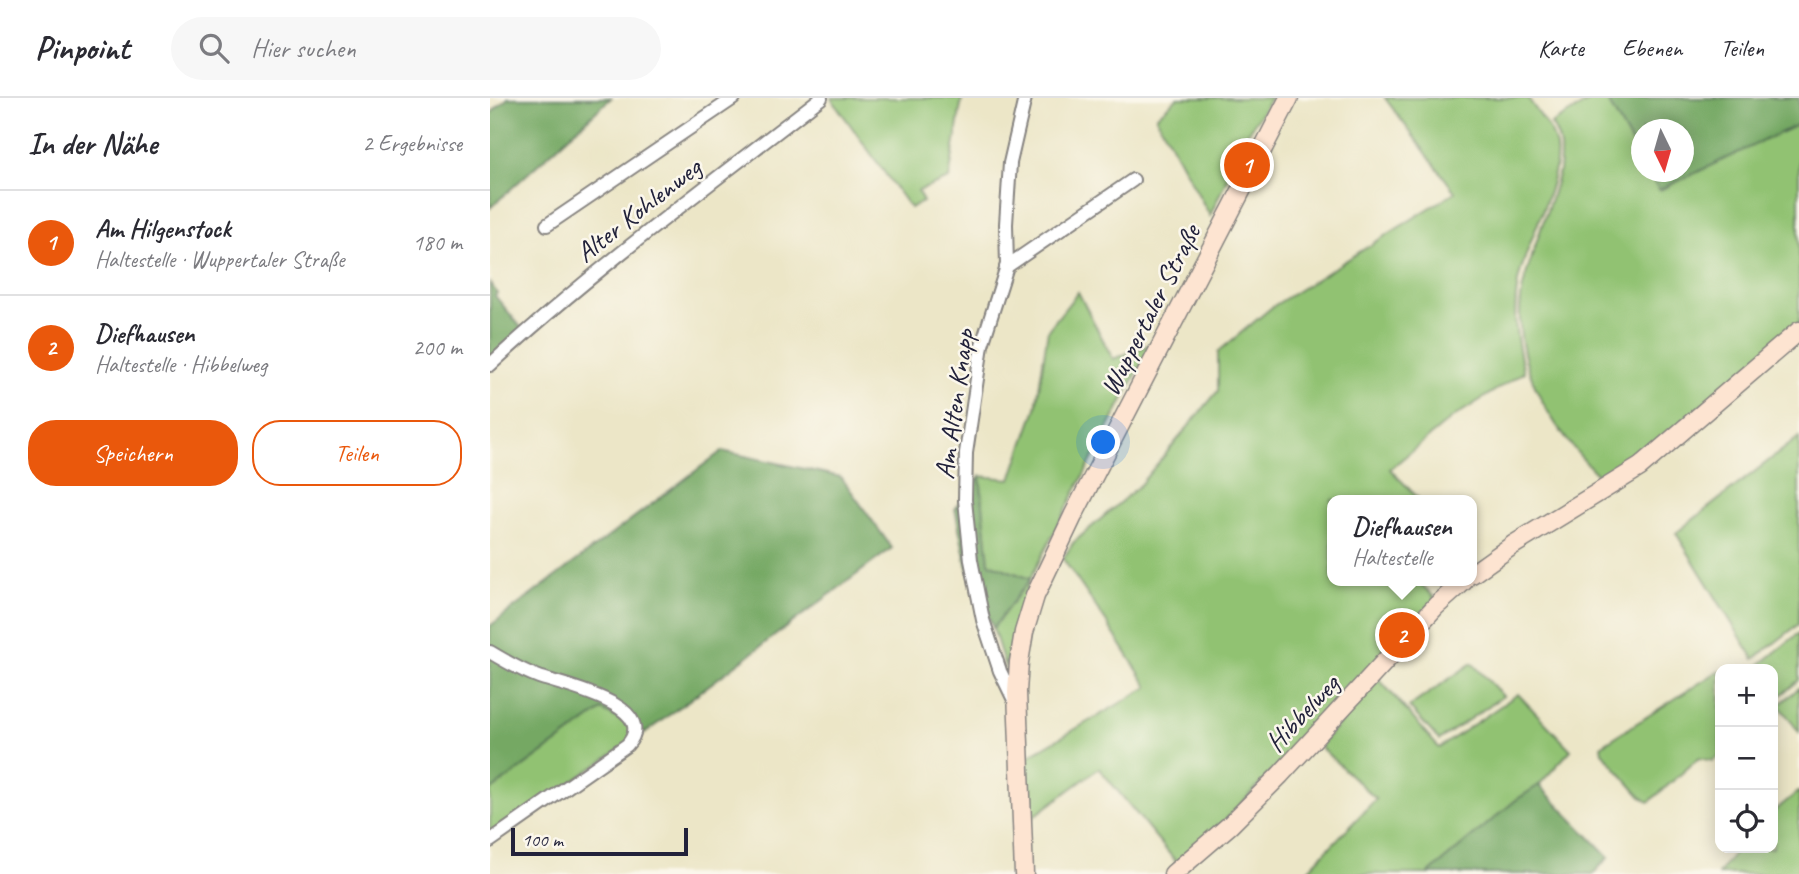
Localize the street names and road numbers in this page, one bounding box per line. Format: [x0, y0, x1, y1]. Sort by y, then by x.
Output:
street label: Alter Kohlenweg [568, 149, 709, 270]
street label: Wuppertaler Straße [1092, 217, 1209, 401]
street label: Am Alten Knapp [926, 326, 982, 481]
street label: Hibbelweg [1257, 666, 1348, 759]

